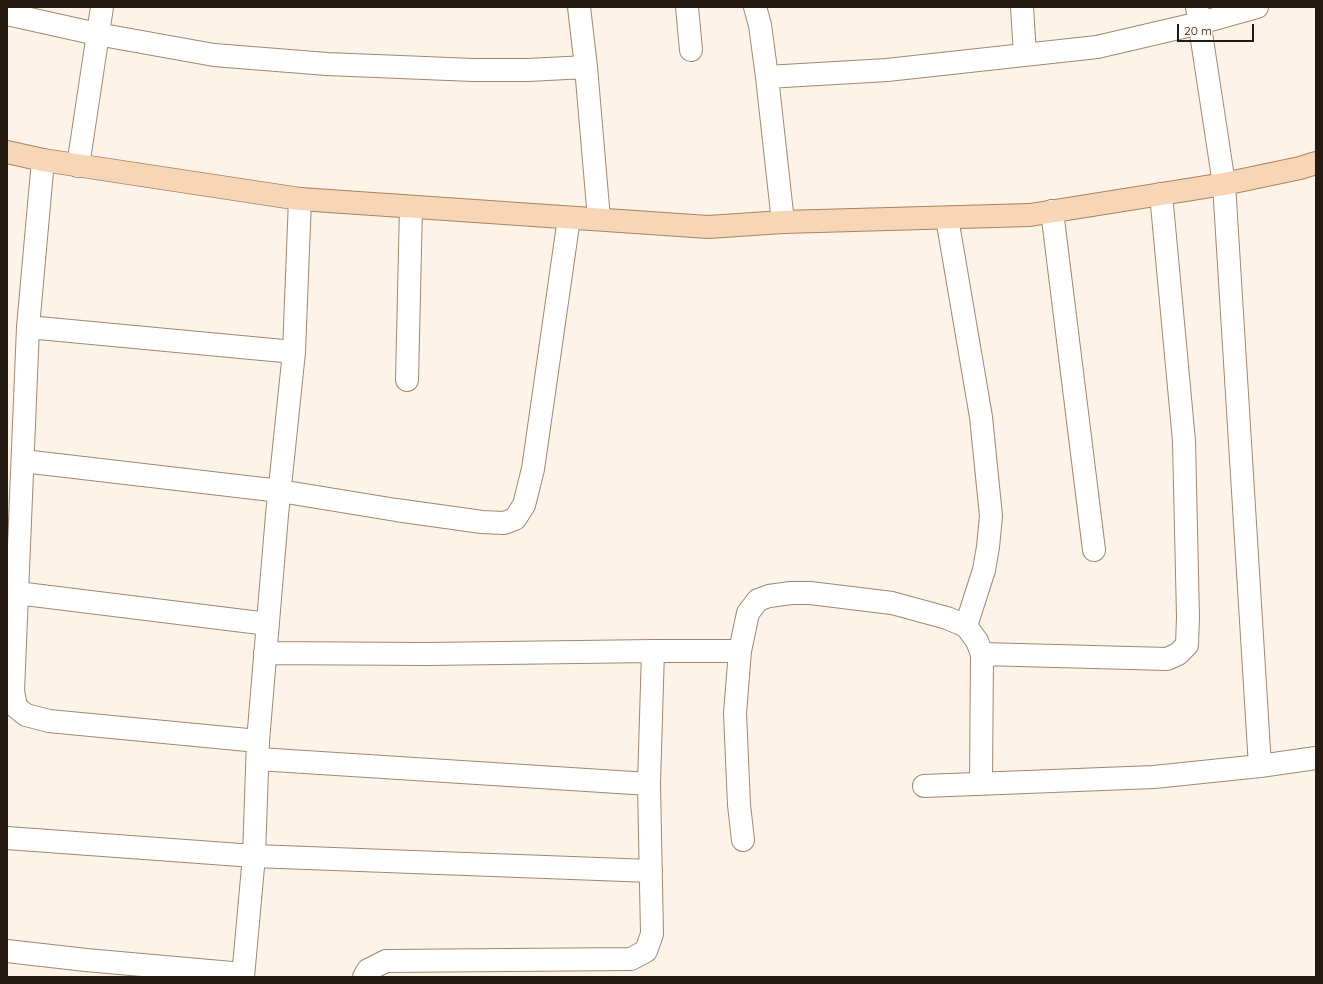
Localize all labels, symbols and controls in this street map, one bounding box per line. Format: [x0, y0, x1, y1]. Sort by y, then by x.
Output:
scale bar [1179, 16, 1256, 42]
text: 20 m [1184, 23, 1212, 38]

